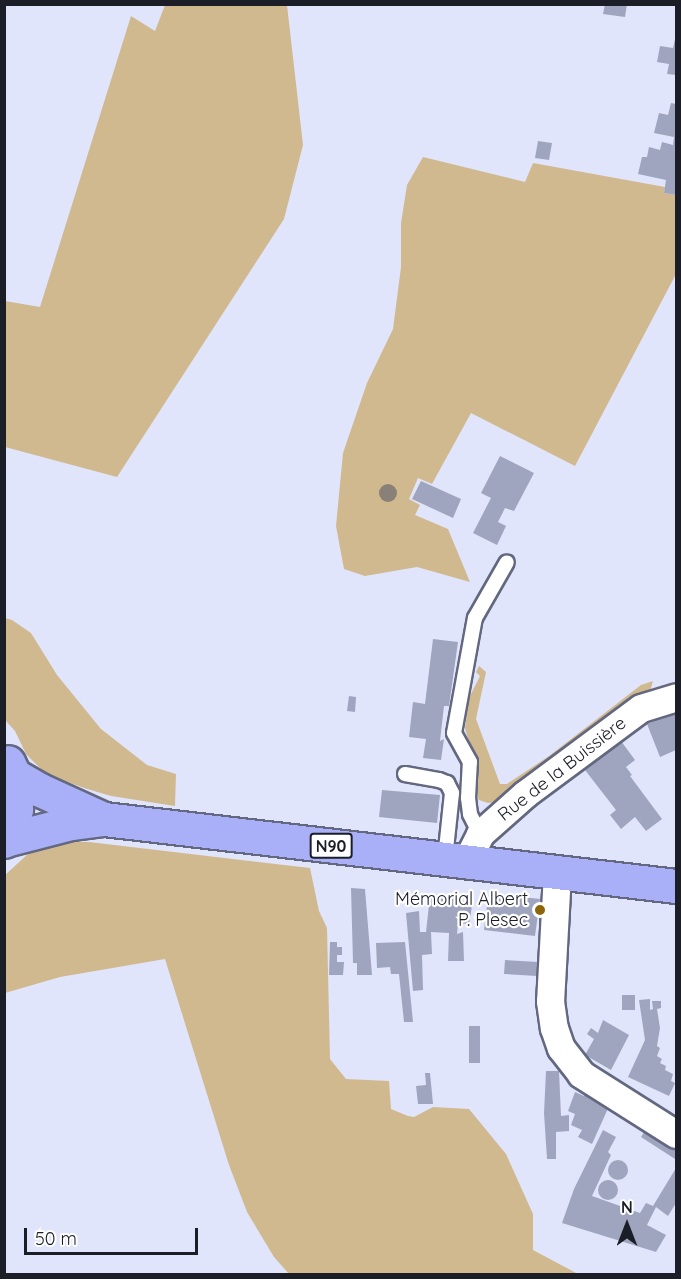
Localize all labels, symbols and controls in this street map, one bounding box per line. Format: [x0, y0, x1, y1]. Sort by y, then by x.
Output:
street label: Rue de la Buissière [494, 712, 630, 826]
road number: N90 [308, 833, 354, 859]
place label: Mémorial Albert P. Plesec [395, 889, 528, 932]
marker: Mémorial Albert P. Plesec [533, 903, 547, 917]
north arrow [597, 1195, 657, 1255]
text: N [621, 1197, 633, 1217]
scale bar [27, 1216, 201, 1254]
text: 50 m [35, 1227, 77, 1250]

